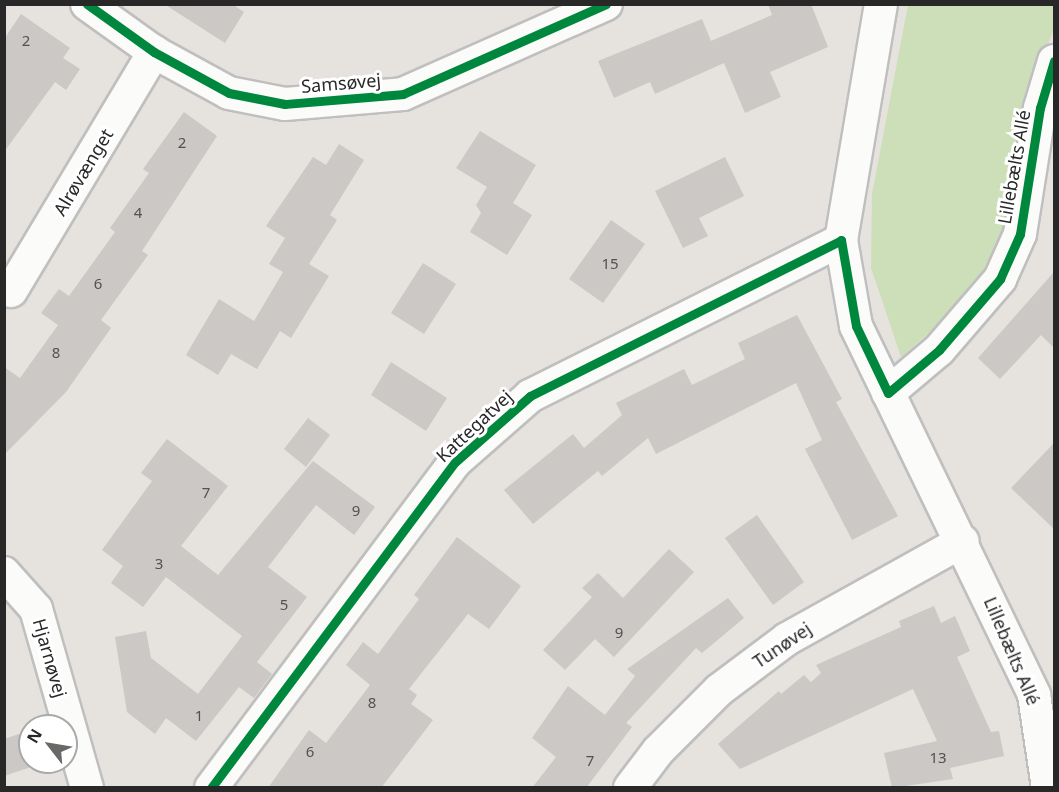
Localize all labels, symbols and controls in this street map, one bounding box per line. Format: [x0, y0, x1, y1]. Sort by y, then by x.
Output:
house number: 2 [22, 32, 30, 50]
street label: Samsøvej [300, 69, 382, 97]
street label: Lillebælts Allé [993, 108, 1035, 226]
street label: Alrøvænget [49, 125, 117, 219]
house number: 2 [178, 134, 186, 152]
house number: 4 [134, 204, 142, 222]
house number: 15 [601, 255, 619, 273]
house number: 6 [94, 275, 102, 293]
house number: 8 [52, 344, 60, 362]
street label: Kattegatvej [432, 385, 516, 467]
house number: 7 [202, 484, 210, 502]
house number: 9 [352, 502, 360, 520]
house number: 3 [155, 555, 163, 573]
street label: Lillebælts Allé [979, 594, 1045, 708]
house number: 5 [280, 596, 288, 614]
street label: Hjarnøvej [28, 616, 72, 700]
street label: Tunøvej [749, 618, 815, 672]
house number: 9 [615, 624, 623, 642]
house number: 8 [368, 694, 376, 712]
house number: 1 [195, 707, 203, 725]
north arrow [18, 714, 78, 774]
text: N [22, 725, 47, 747]
house number: 6 [306, 743, 314, 761]
house number: 13 [929, 749, 947, 767]
house number: 7 [586, 752, 594, 770]

